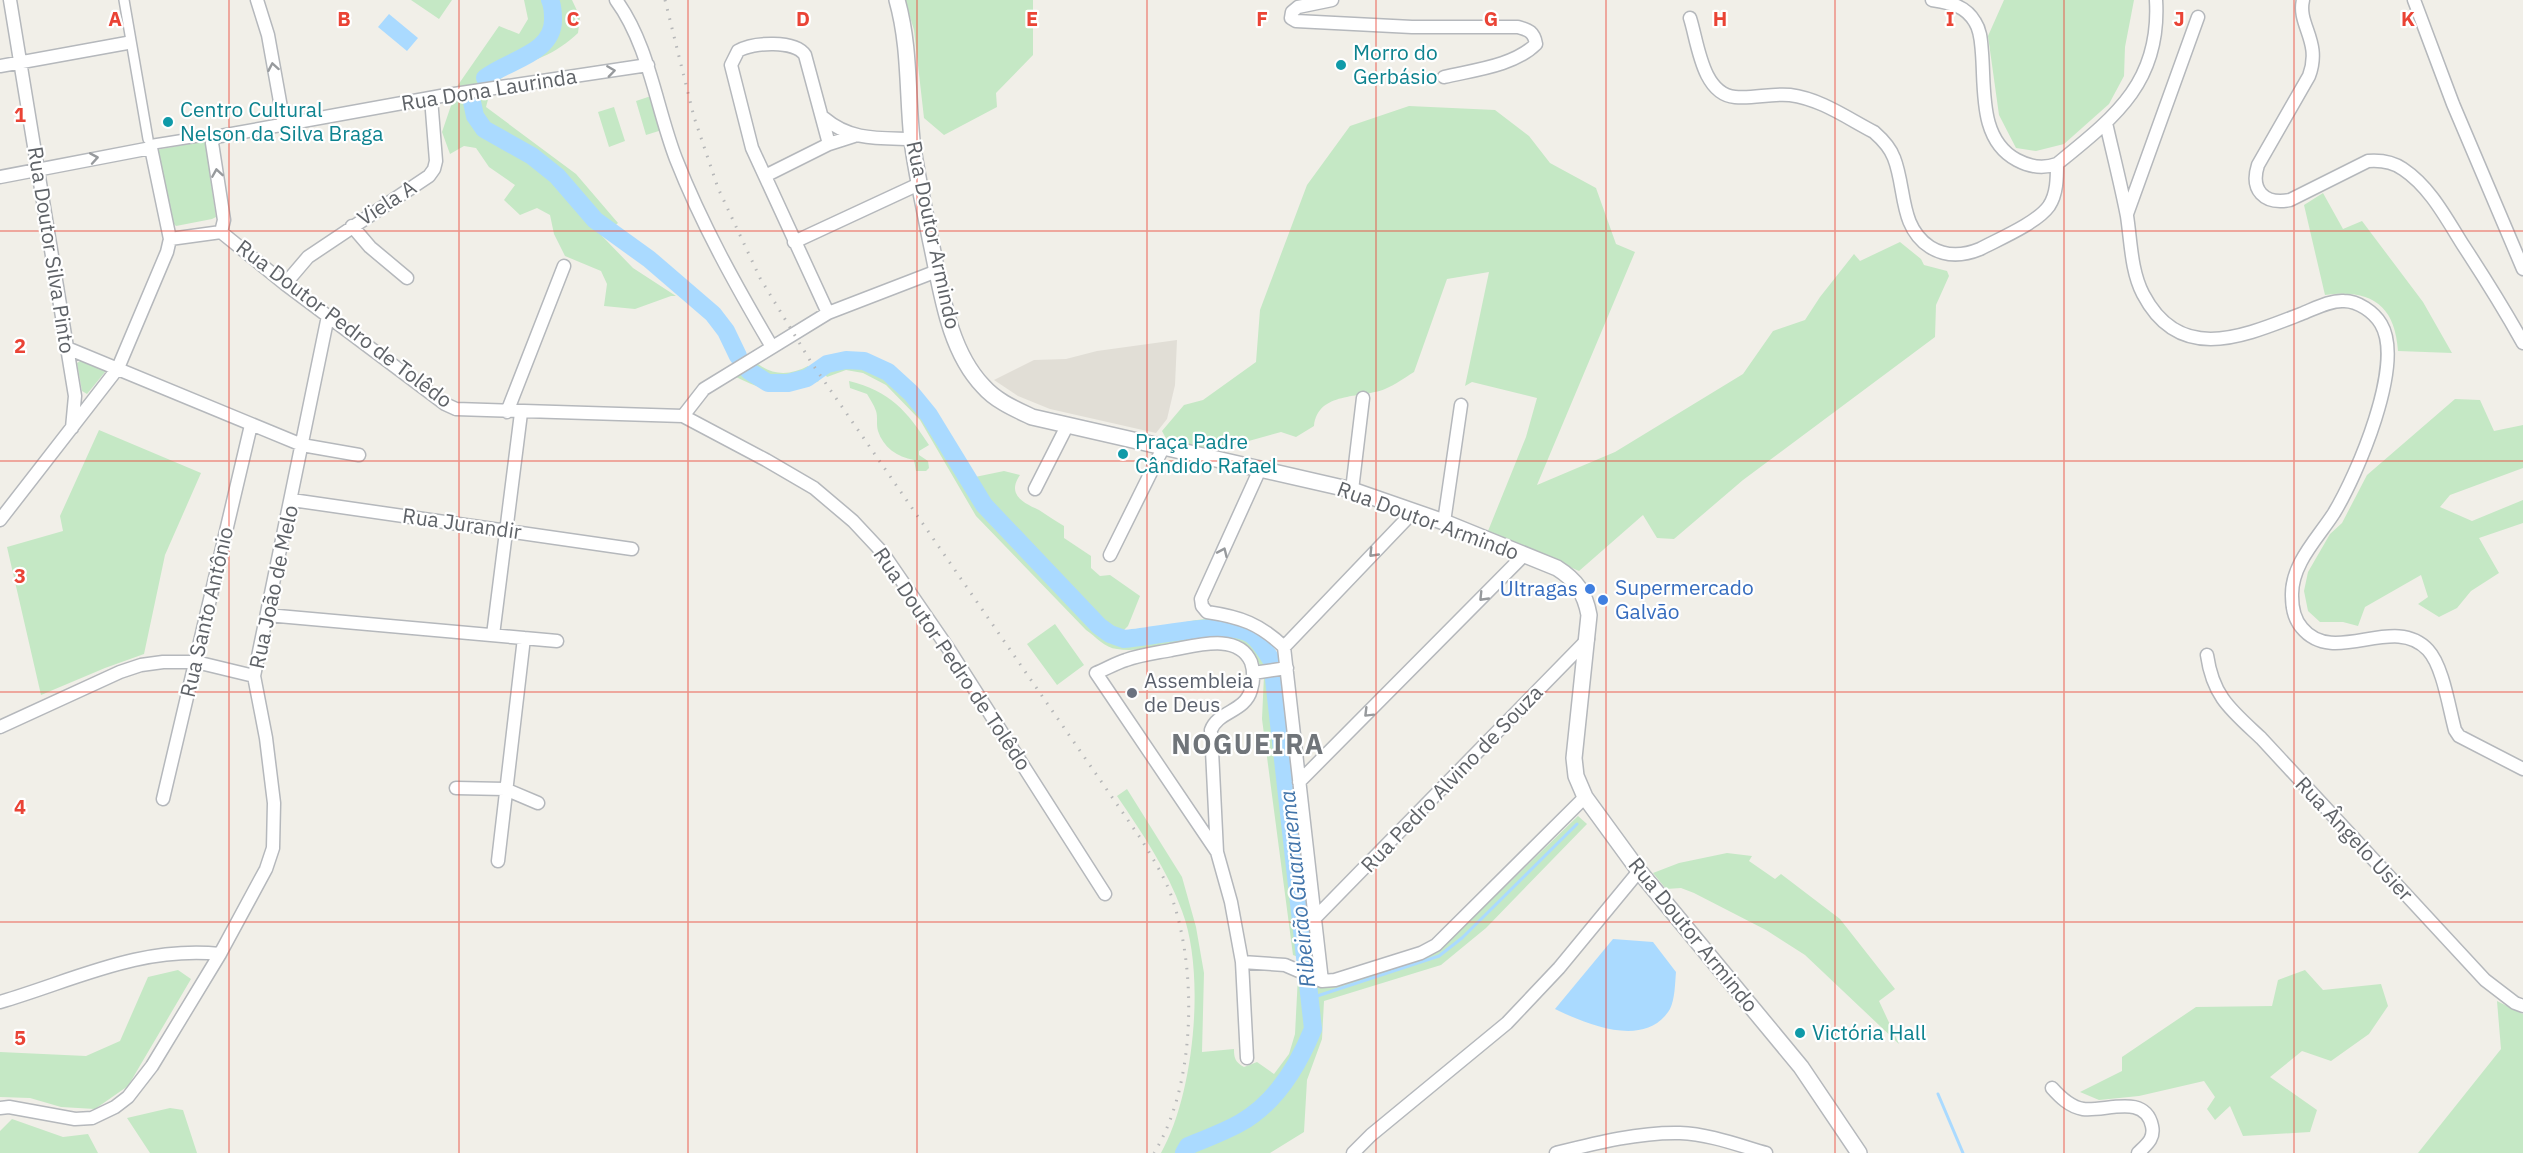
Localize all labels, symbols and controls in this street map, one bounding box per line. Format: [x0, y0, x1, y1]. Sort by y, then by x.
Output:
text: A [108, 5, 122, 32]
text: B [337, 5, 351, 32]
text: C [566, 5, 580, 32]
text: D [796, 5, 810, 32]
text: E [1026, 5, 1038, 32]
text: F [1256, 5, 1268, 32]
text: G [1484, 5, 1498, 32]
text: H [1713, 5, 1727, 32]
text: I [1946, 5, 1954, 32]
text: J [2173, 5, 2185, 32]
text: K [2401, 5, 2415, 32]
place label: Morro do Gerbásio [1353, 38, 1438, 90]
marker: Morro do Gerbásio [1334, 58, 1348, 72]
street label: Rua Dona Laurinda [399, 61, 579, 117]
one-way arrow [268, 62, 280, 71]
one-way arrow [606, 65, 615, 77]
place label: Centro Cultural Nelson da Silva Braga [180, 95, 383, 147]
text: 1 [14, 101, 26, 128]
marker: Centro Cultural Nelson da Silva Braga [161, 115, 175, 129]
street label: Rua Doutor Armindo [900, 138, 968, 331]
street label: Rua Doutor Silva Pinto [22, 144, 82, 355]
one-way arrow [89, 152, 99, 165]
one-way arrow [211, 168, 223, 178]
street label: Viela A [352, 173, 421, 232]
street label: Rua Doutor Pedro de Tolêdo [231, 233, 458, 414]
text: 2 [14, 332, 26, 359]
place label: Praça Padre Cândido Rafael [1135, 427, 1277, 479]
marker: Praça Padre Cândido Rafael [1116, 447, 1130, 461]
street label: Rua Doutor Armindo [1334, 474, 1523, 566]
street label: Rua Jurandir [401, 501, 524, 545]
street label: Rua João de Melo [242, 502, 304, 671]
street label: Rua Santo Antônio [173, 524, 239, 700]
street label: Rua Doutor Pedro de Tolêdo [868, 541, 1038, 776]
one-way arrow [1370, 546, 1381, 557]
one-way arrow [1215, 548, 1227, 559]
text: 3 [14, 562, 26, 589]
place label: Supermercado Galvão [1615, 573, 1754, 625]
place label: Ultragas [1499, 574, 1578, 602]
marker: Ultragas [1583, 582, 1597, 596]
one-way arrow [1479, 589, 1490, 600]
marker: Supermercado Galvão [1596, 593, 1610, 607]
place label: Assembleia de Deus [1144, 666, 1254, 718]
street label: Rua Pedro Alvino de Souza [1354, 678, 1548, 878]
marker: Assembleia de Deus [1125, 686, 1139, 700]
one-way arrow [1365, 706, 1375, 717]
district label: NOGUEIRA [1171, 726, 1325, 761]
street label: Rua Ângelo Usier [2290, 770, 2420, 907]
water label: Ribeirão Guararema [1272, 789, 1321, 989]
text: 4 [14, 793, 26, 820]
street label: Rua Doutor Armindo [1623, 851, 1765, 1018]
place label: Victória Hall [1812, 1018, 1926, 1046]
text: 5 [14, 1024, 26, 1051]
marker: Victória Hall [1793, 1026, 1807, 1040]

